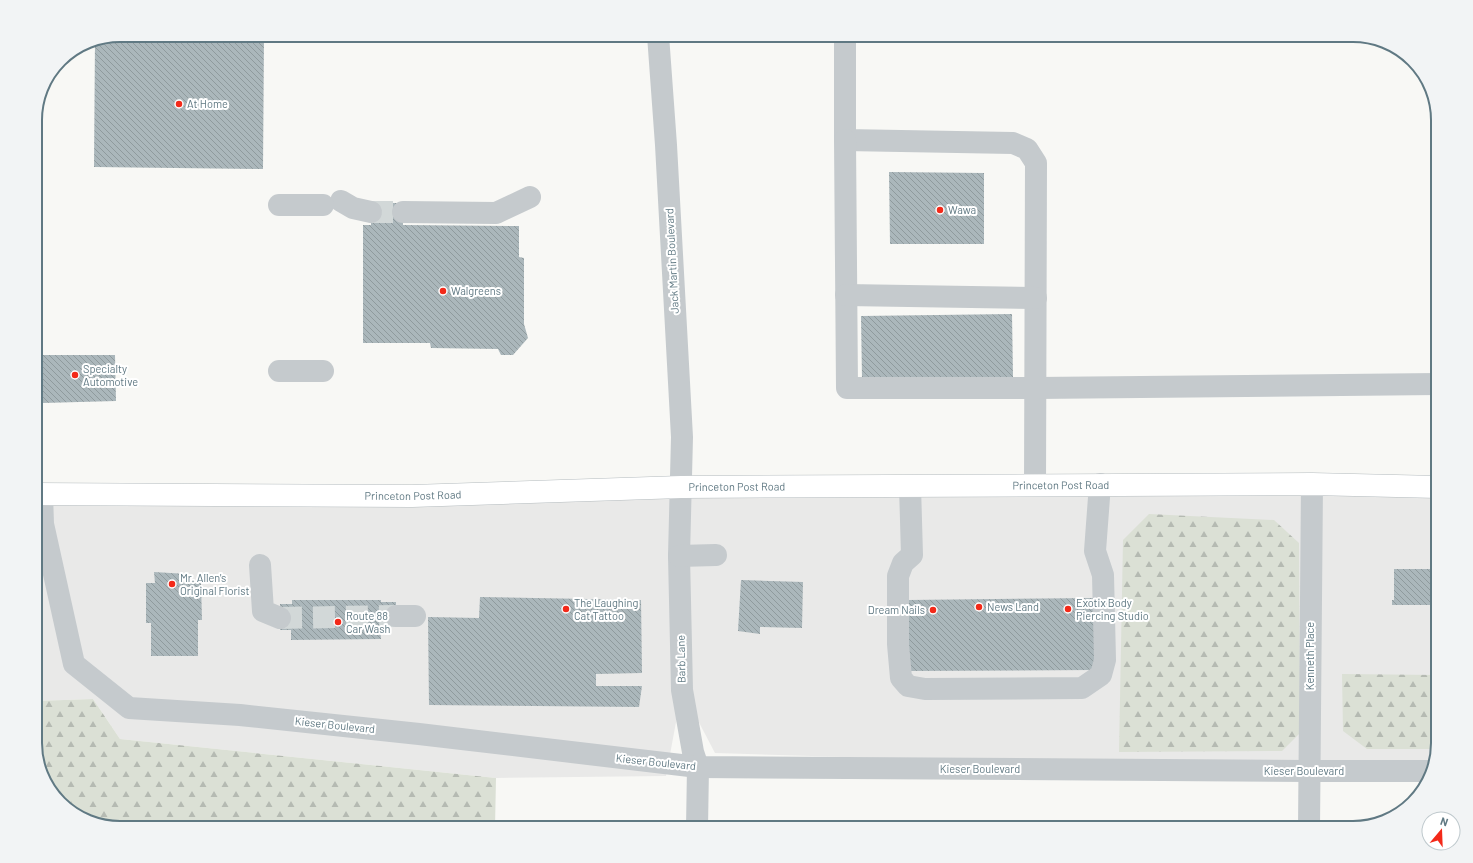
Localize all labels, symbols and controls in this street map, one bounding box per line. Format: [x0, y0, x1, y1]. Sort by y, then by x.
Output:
place label: At Home [187, 97, 228, 110]
marker: At Home [174, 99, 184, 109]
place label: Wawa [948, 203, 976, 216]
marker: Wawa [935, 205, 945, 215]
street label: Jack Martin Boulevard [662, 208, 681, 314]
place label: Walgreens [451, 284, 501, 297]
marker: Walgreens [438, 286, 448, 296]
place label: Specialty Automotive [83, 362, 138, 388]
marker: Specialty Automotive [70, 370, 80, 380]
street label: Princeton Post Road [1012, 478, 1109, 491]
street label: Princeton Post Road [688, 480, 785, 493]
street label: Princeton Post Road [365, 487, 462, 502]
place label: Mr. Allen's Original Florist [180, 571, 250, 597]
marker: Mr. Allen's Original Florist [167, 579, 177, 589]
place label: The Laughing Cat Tattoo [574, 596, 638, 622]
place label: Exotix Body Piercing Studio [1076, 596, 1149, 622]
place label: News Land [987, 600, 1039, 613]
marker: News Land [974, 602, 984, 612]
place label: Dream Nails [868, 603, 925, 616]
marker: The Laughing Cat Tattoo [561, 604, 571, 614]
marker: Exotix Body Piercing Studio [1063, 604, 1073, 614]
marker: Dream Nails [928, 605, 938, 615]
place label: Route 88 Car Wash [346, 609, 390, 635]
marker: Route 88 Car Wash [333, 617, 343, 627]
street label: Kenneth Place [1303, 622, 1316, 690]
street label: Barb Lane [674, 635, 687, 683]
street label: Kieser Boulevard [294, 714, 376, 735]
street label: Kieser Boulevard [615, 751, 697, 772]
street label: Kieser Boulevard [940, 762, 1020, 775]
street label: Kieser Boulevard [1264, 764, 1344, 777]
north arrow [1421, 811, 1461, 851]
text: N [1439, 814, 1450, 828]

